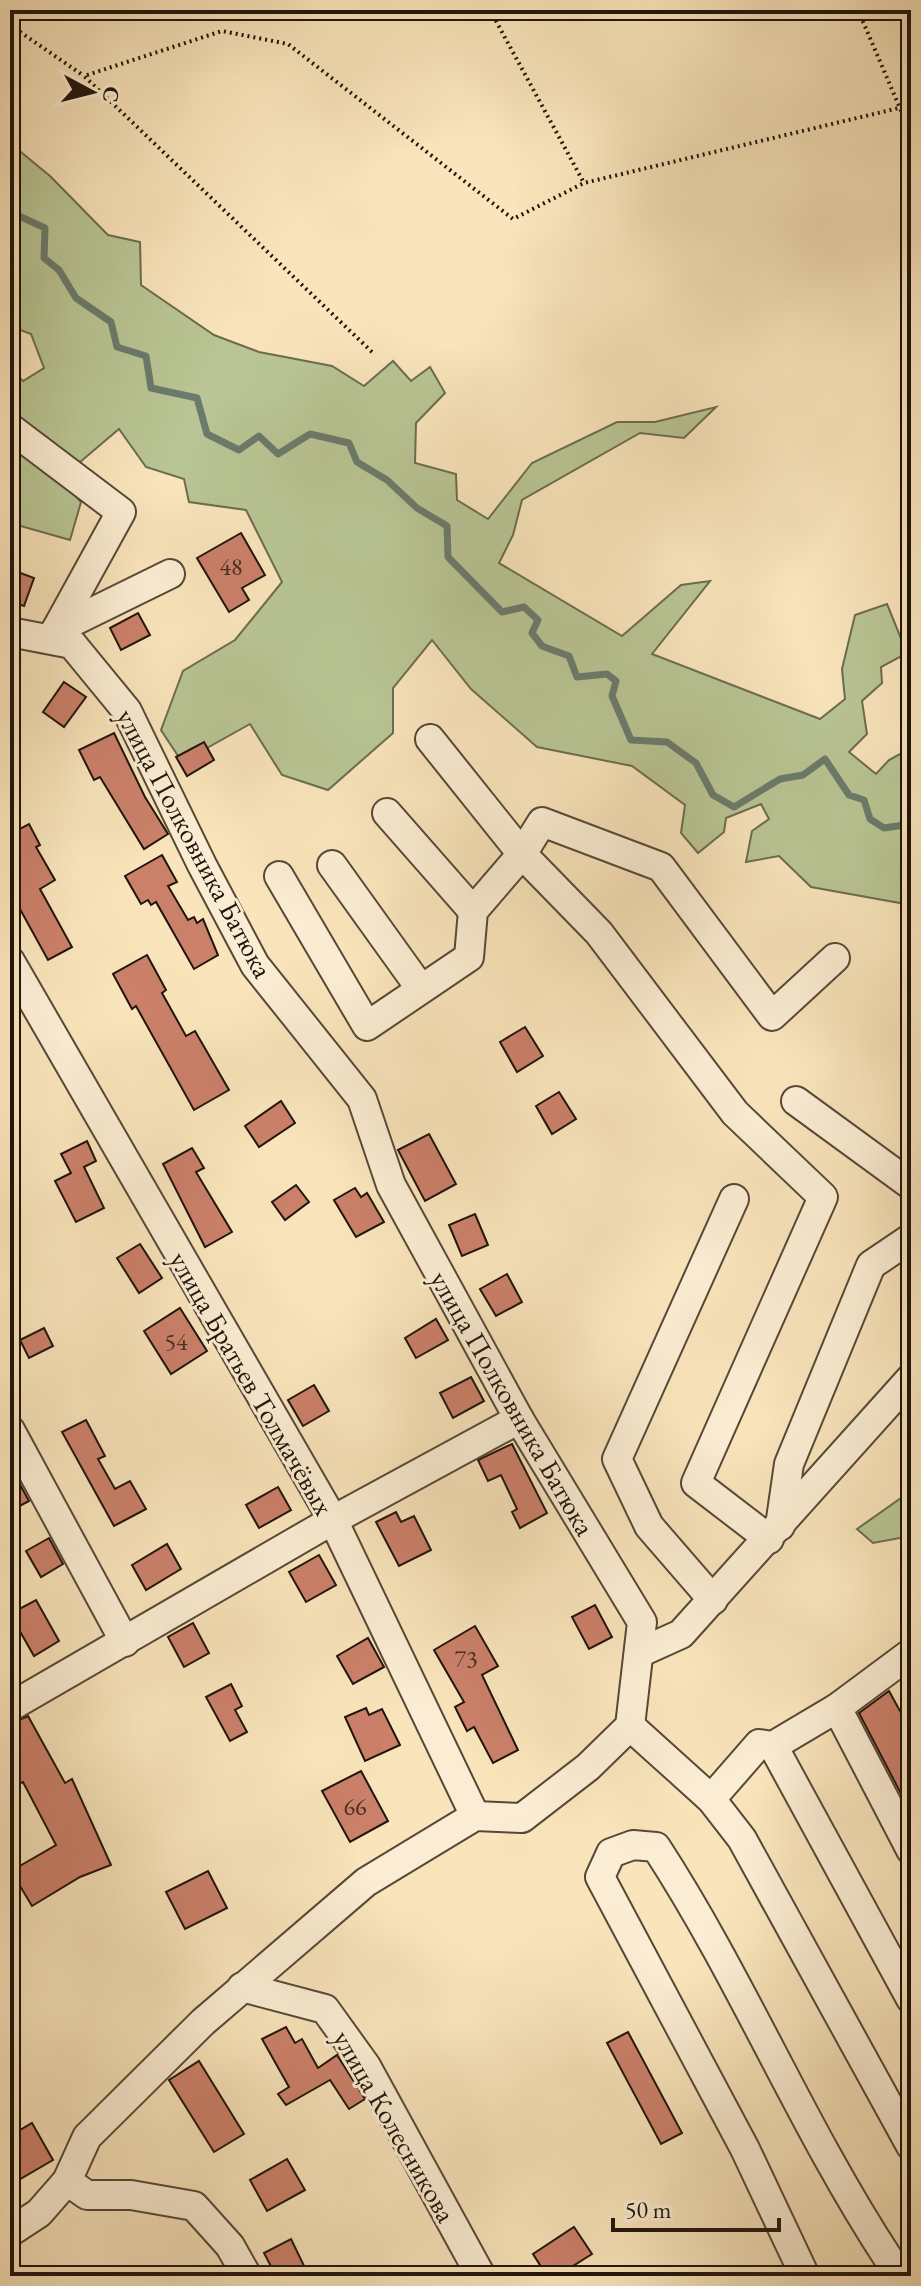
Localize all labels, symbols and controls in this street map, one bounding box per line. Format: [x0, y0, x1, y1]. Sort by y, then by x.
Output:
north arrow [52, 52, 132, 132]
text: С [96, 85, 127, 104]
house number: 48 [219, 551, 243, 582]
street label: улица Полковника Батюка [109, 702, 282, 985]
street label: улица Братьев Толмачёвых [162, 1245, 342, 1521]
street label: улица Полковника Батюка [422, 1264, 604, 1543]
house number: 54 [164, 1326, 188, 1357]
house number: 73 [454, 1643, 478, 1674]
house number: 66 [343, 1791, 367, 1822]
street label: улица Колесникова [325, 2023, 465, 2229]
scale bar [613, 2182, 779, 2232]
text: 50 m [625, 2194, 672, 2225]

